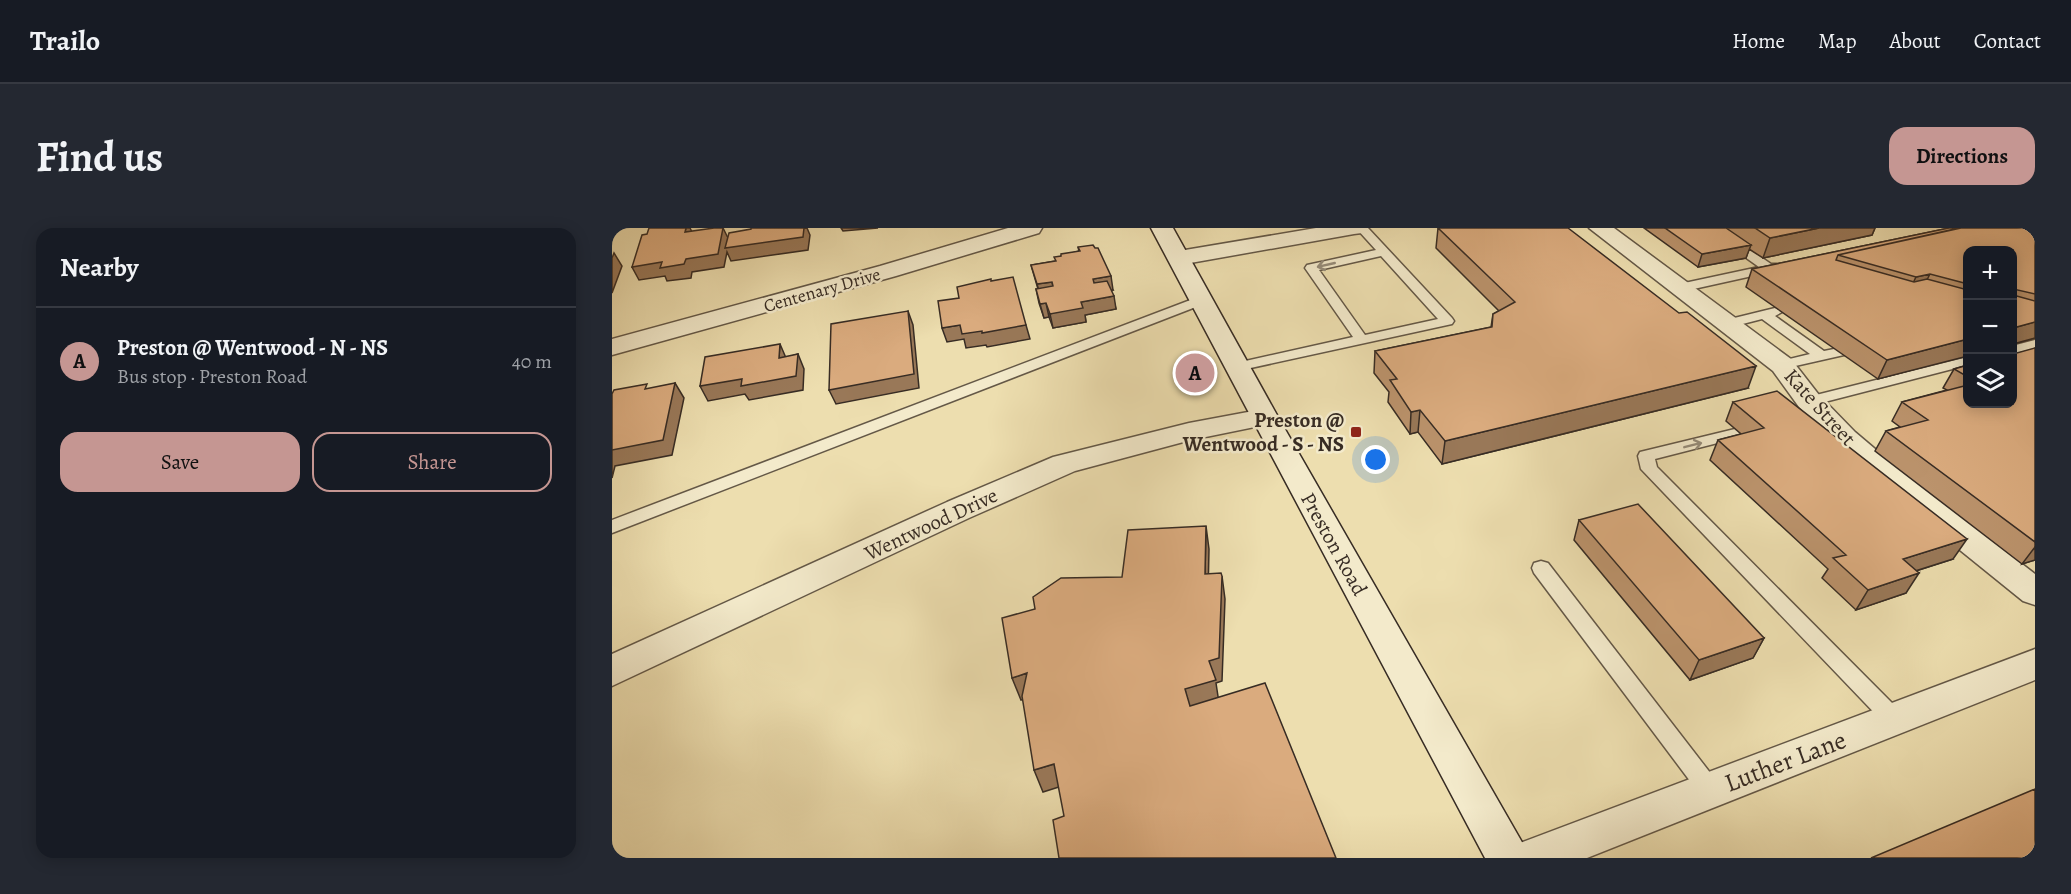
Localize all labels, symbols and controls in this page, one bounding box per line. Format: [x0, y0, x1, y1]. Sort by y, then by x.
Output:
text: Trailo [30, 22, 100, 60]
text: Home [1732, 27, 1785, 55]
text: Map [1818, 27, 1856, 55]
text: About [1889, 27, 1941, 55]
text: Contact [1974, 27, 2041, 55]
button: Directions [1889, 127, 2035, 185]
text: Find us [36, 128, 163, 185]
map controls [1963, 246, 2017, 408]
button: + [1963, 246, 2017, 300]
text: Nearby [60, 250, 139, 285]
one-way arrow [1317, 259, 1336, 271]
street label: Centenary Drive [761, 262, 883, 318]
button: − [1963, 300, 2017, 354]
text: Preston @ Wentwood - N - NS [117, 333, 388, 363]
text: A [73, 348, 86, 375]
text: 40 m [512, 348, 552, 375]
pin: A [1176, 350, 1214, 396]
button: layers [1963, 354, 2017, 408]
street label: Kate Street [1778, 362, 1862, 452]
text: Bus stop · Preston Road [117, 363, 307, 390]
place label: Preston @ Wentwood - S - NS [1182, 406, 1344, 458]
marker: Preston @ Wentwood - S - NS [1349, 425, 1363, 439]
button: Save [60, 432, 300, 492]
button: Share [312, 432, 552, 492]
one-way arrow [1683, 438, 1702, 450]
your location [1361, 445, 1390, 474]
street label: Wentwood Drive [859, 481, 1002, 567]
street label: Preston Road [1294, 487, 1374, 601]
street label: Luther Lane [1719, 722, 1851, 801]

